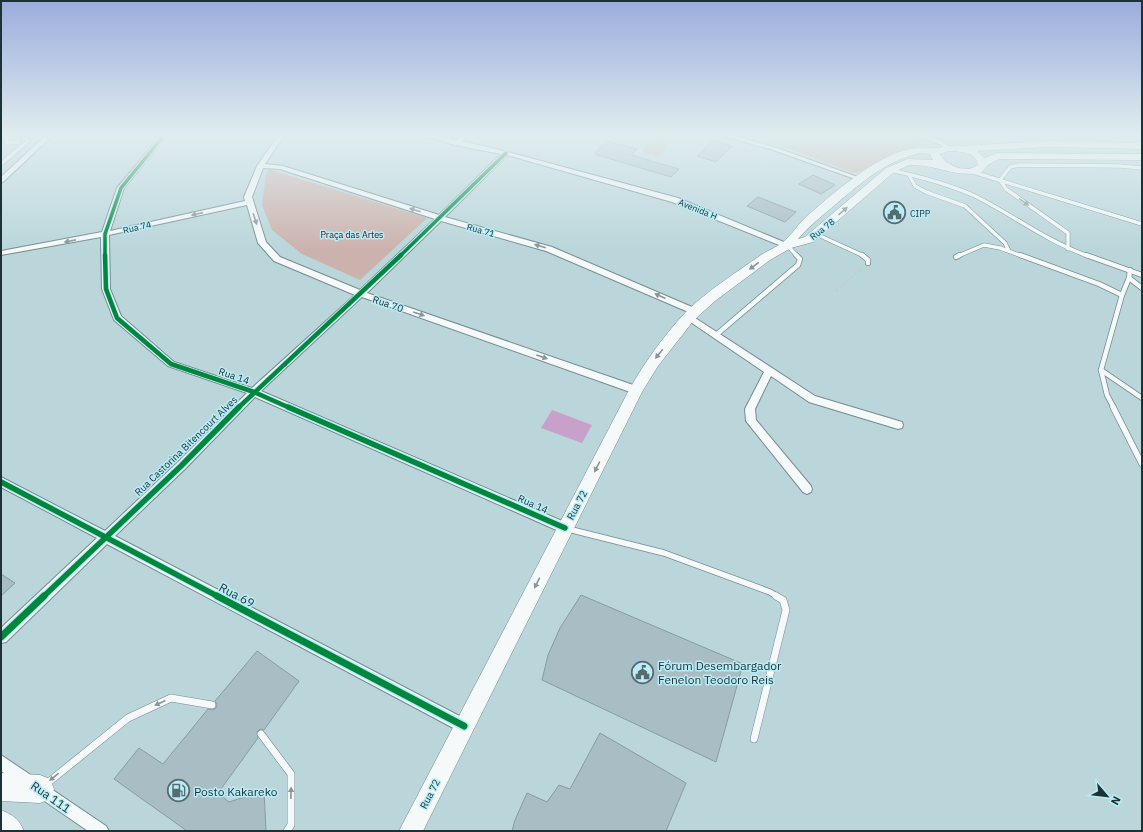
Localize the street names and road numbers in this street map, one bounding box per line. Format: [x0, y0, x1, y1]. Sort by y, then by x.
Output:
street label: Avenida H [677, 196, 719, 222]
street label: Rua 78 [807, 216, 837, 242]
street label: Rua 74 [122, 218, 152, 236]
street label: Rua 71 [466, 221, 496, 239]
street label: Rua 70 [371, 293, 405, 315]
street label: Rua 14 [217, 365, 251, 387]
street label: Rua Castorina Bitencourt Alves [132, 393, 240, 499]
street label: Rua 72 [564, 488, 590, 522]
street label: Rua 14 [516, 492, 550, 516]
street label: Rua 69 [217, 579, 257, 611]
street label: Rua 72 [417, 777, 443, 811]
street label: Rua 111 [28, 778, 74, 816]

